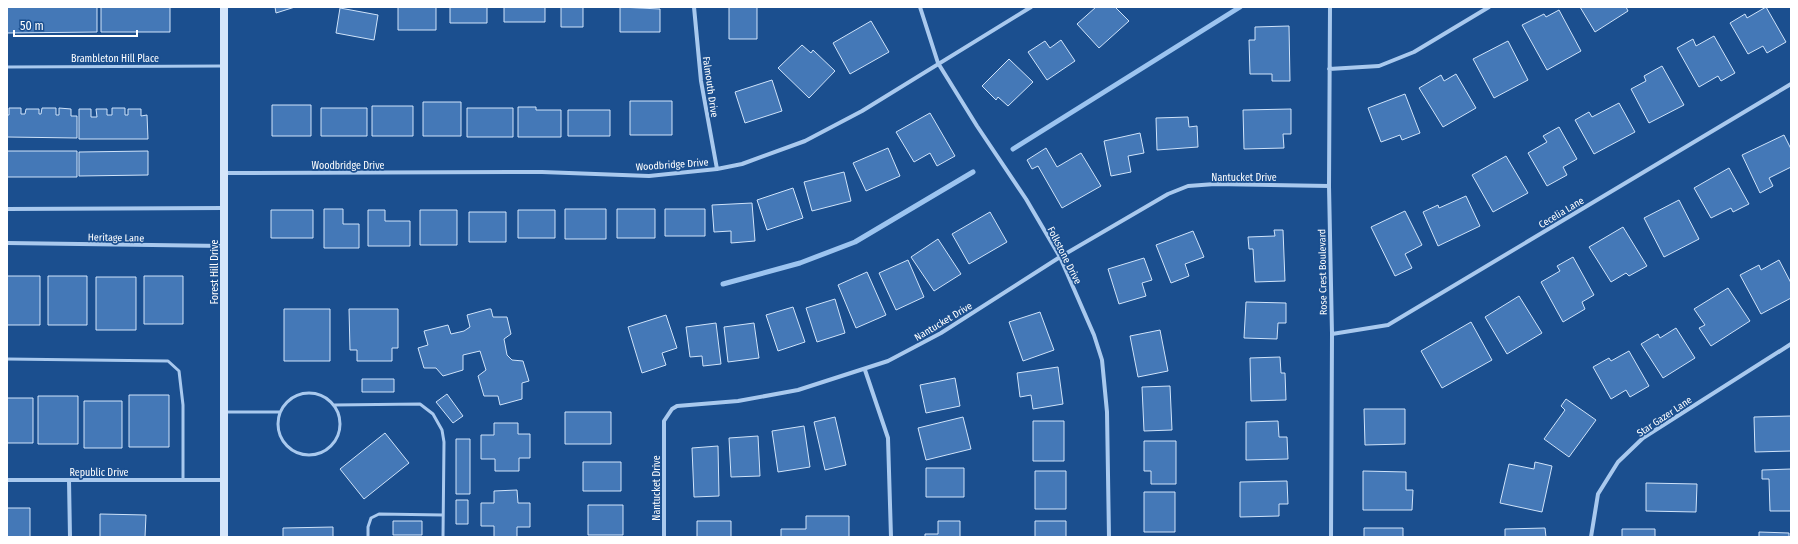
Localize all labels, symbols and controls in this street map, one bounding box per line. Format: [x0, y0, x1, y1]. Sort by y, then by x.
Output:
scale bar [14, 12, 137, 38]
text: 50 m [20, 19, 44, 33]
street label: Brambleton Hill Place [71, 53, 159, 65]
street label: Falmouth Drive [700, 56, 720, 118]
street label: Woodbridge Drive [635, 156, 709, 174]
street label: Woodbridge Drive [312, 160, 385, 172]
street label: Nantucket Drive [1211, 172, 1277, 184]
street label: Cecelia Lane [1537, 195, 1586, 231]
street label: Folkstone Drive [1044, 225, 1084, 286]
street label: Rose Crest Boulevard [1316, 229, 1330, 315]
street label: Heritage Lane [88, 232, 144, 244]
street label: Forest Hill Drive [209, 240, 221, 304]
street label: Nantucket Drive [912, 300, 975, 344]
street label: Star Gazer Lane [1635, 394, 1694, 440]
street label: Nantucket Drive [651, 455, 663, 521]
street label: Republic Drive [69, 467, 129, 479]

